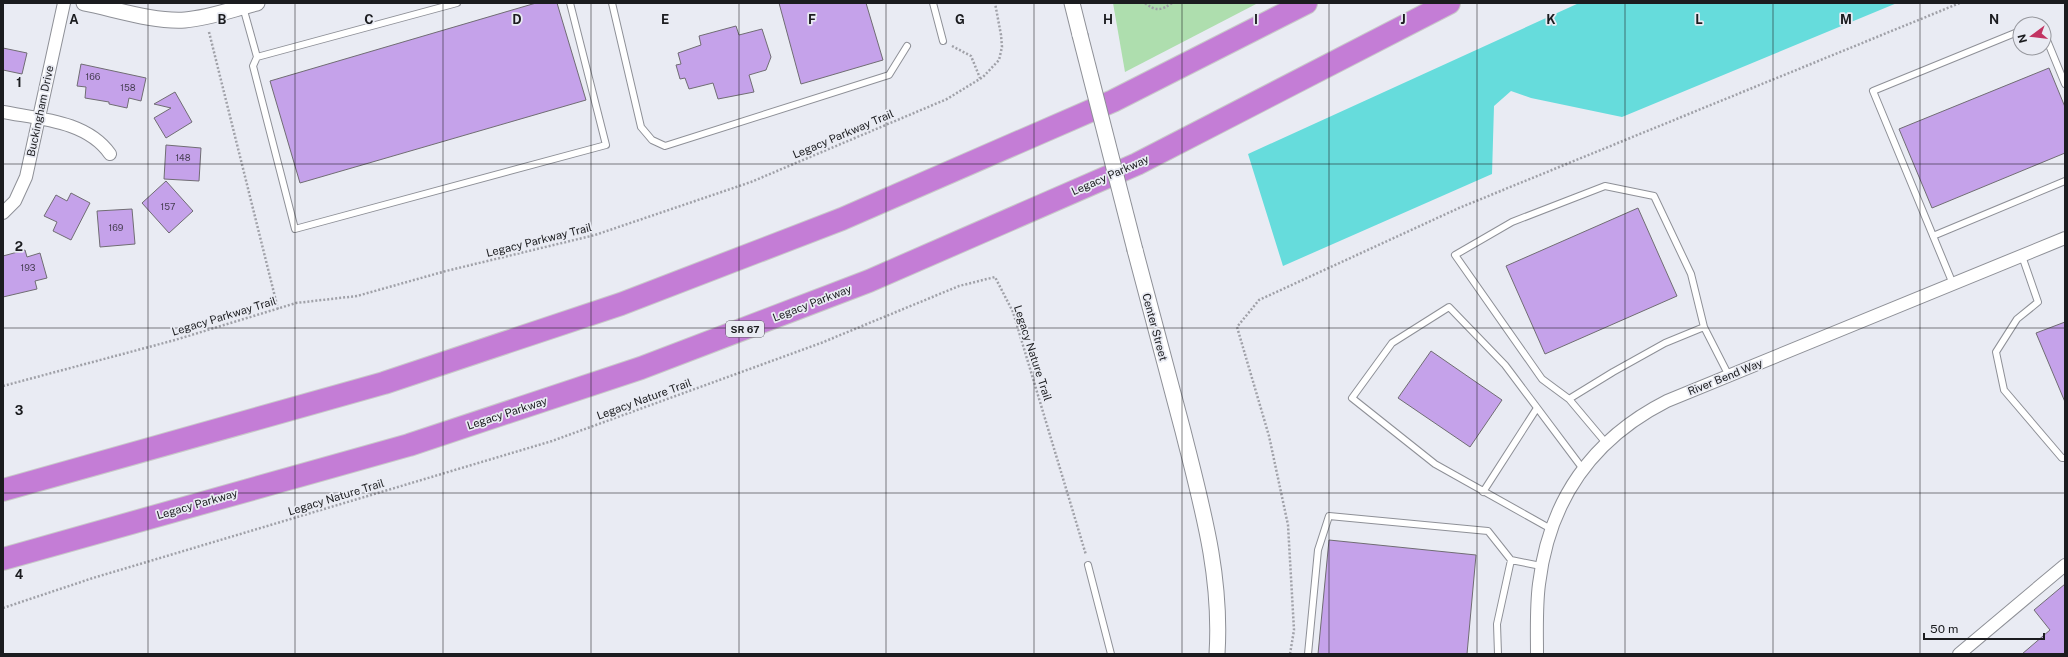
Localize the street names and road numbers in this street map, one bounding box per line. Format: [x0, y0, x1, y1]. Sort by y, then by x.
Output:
street label: Buckingham Drive [24, 64, 56, 158]
street label: Legacy Parkway Trail [791, 107, 895, 161]
street label: Legacy Parkway [1069, 153, 1151, 197]
street label: Legacy Parkway Trail [485, 221, 593, 259]
street label: Legacy Parkway [771, 282, 853, 324]
street label: Center Street [1140, 292, 1170, 362]
street label: Legacy Parkway Trail [170, 294, 278, 338]
street label: Legacy Nature Trail [1012, 304, 1054, 402]
road number: SR 67 [726, 321, 764, 337]
street label: River Bend Way [1686, 357, 1764, 397]
street label: Legacy Nature Trail [595, 376, 693, 422]
street label: Legacy Parkway [466, 394, 549, 432]
street label: Legacy Nature Trail [287, 477, 385, 517]
street label: Legacy Parkway [155, 487, 239, 521]

